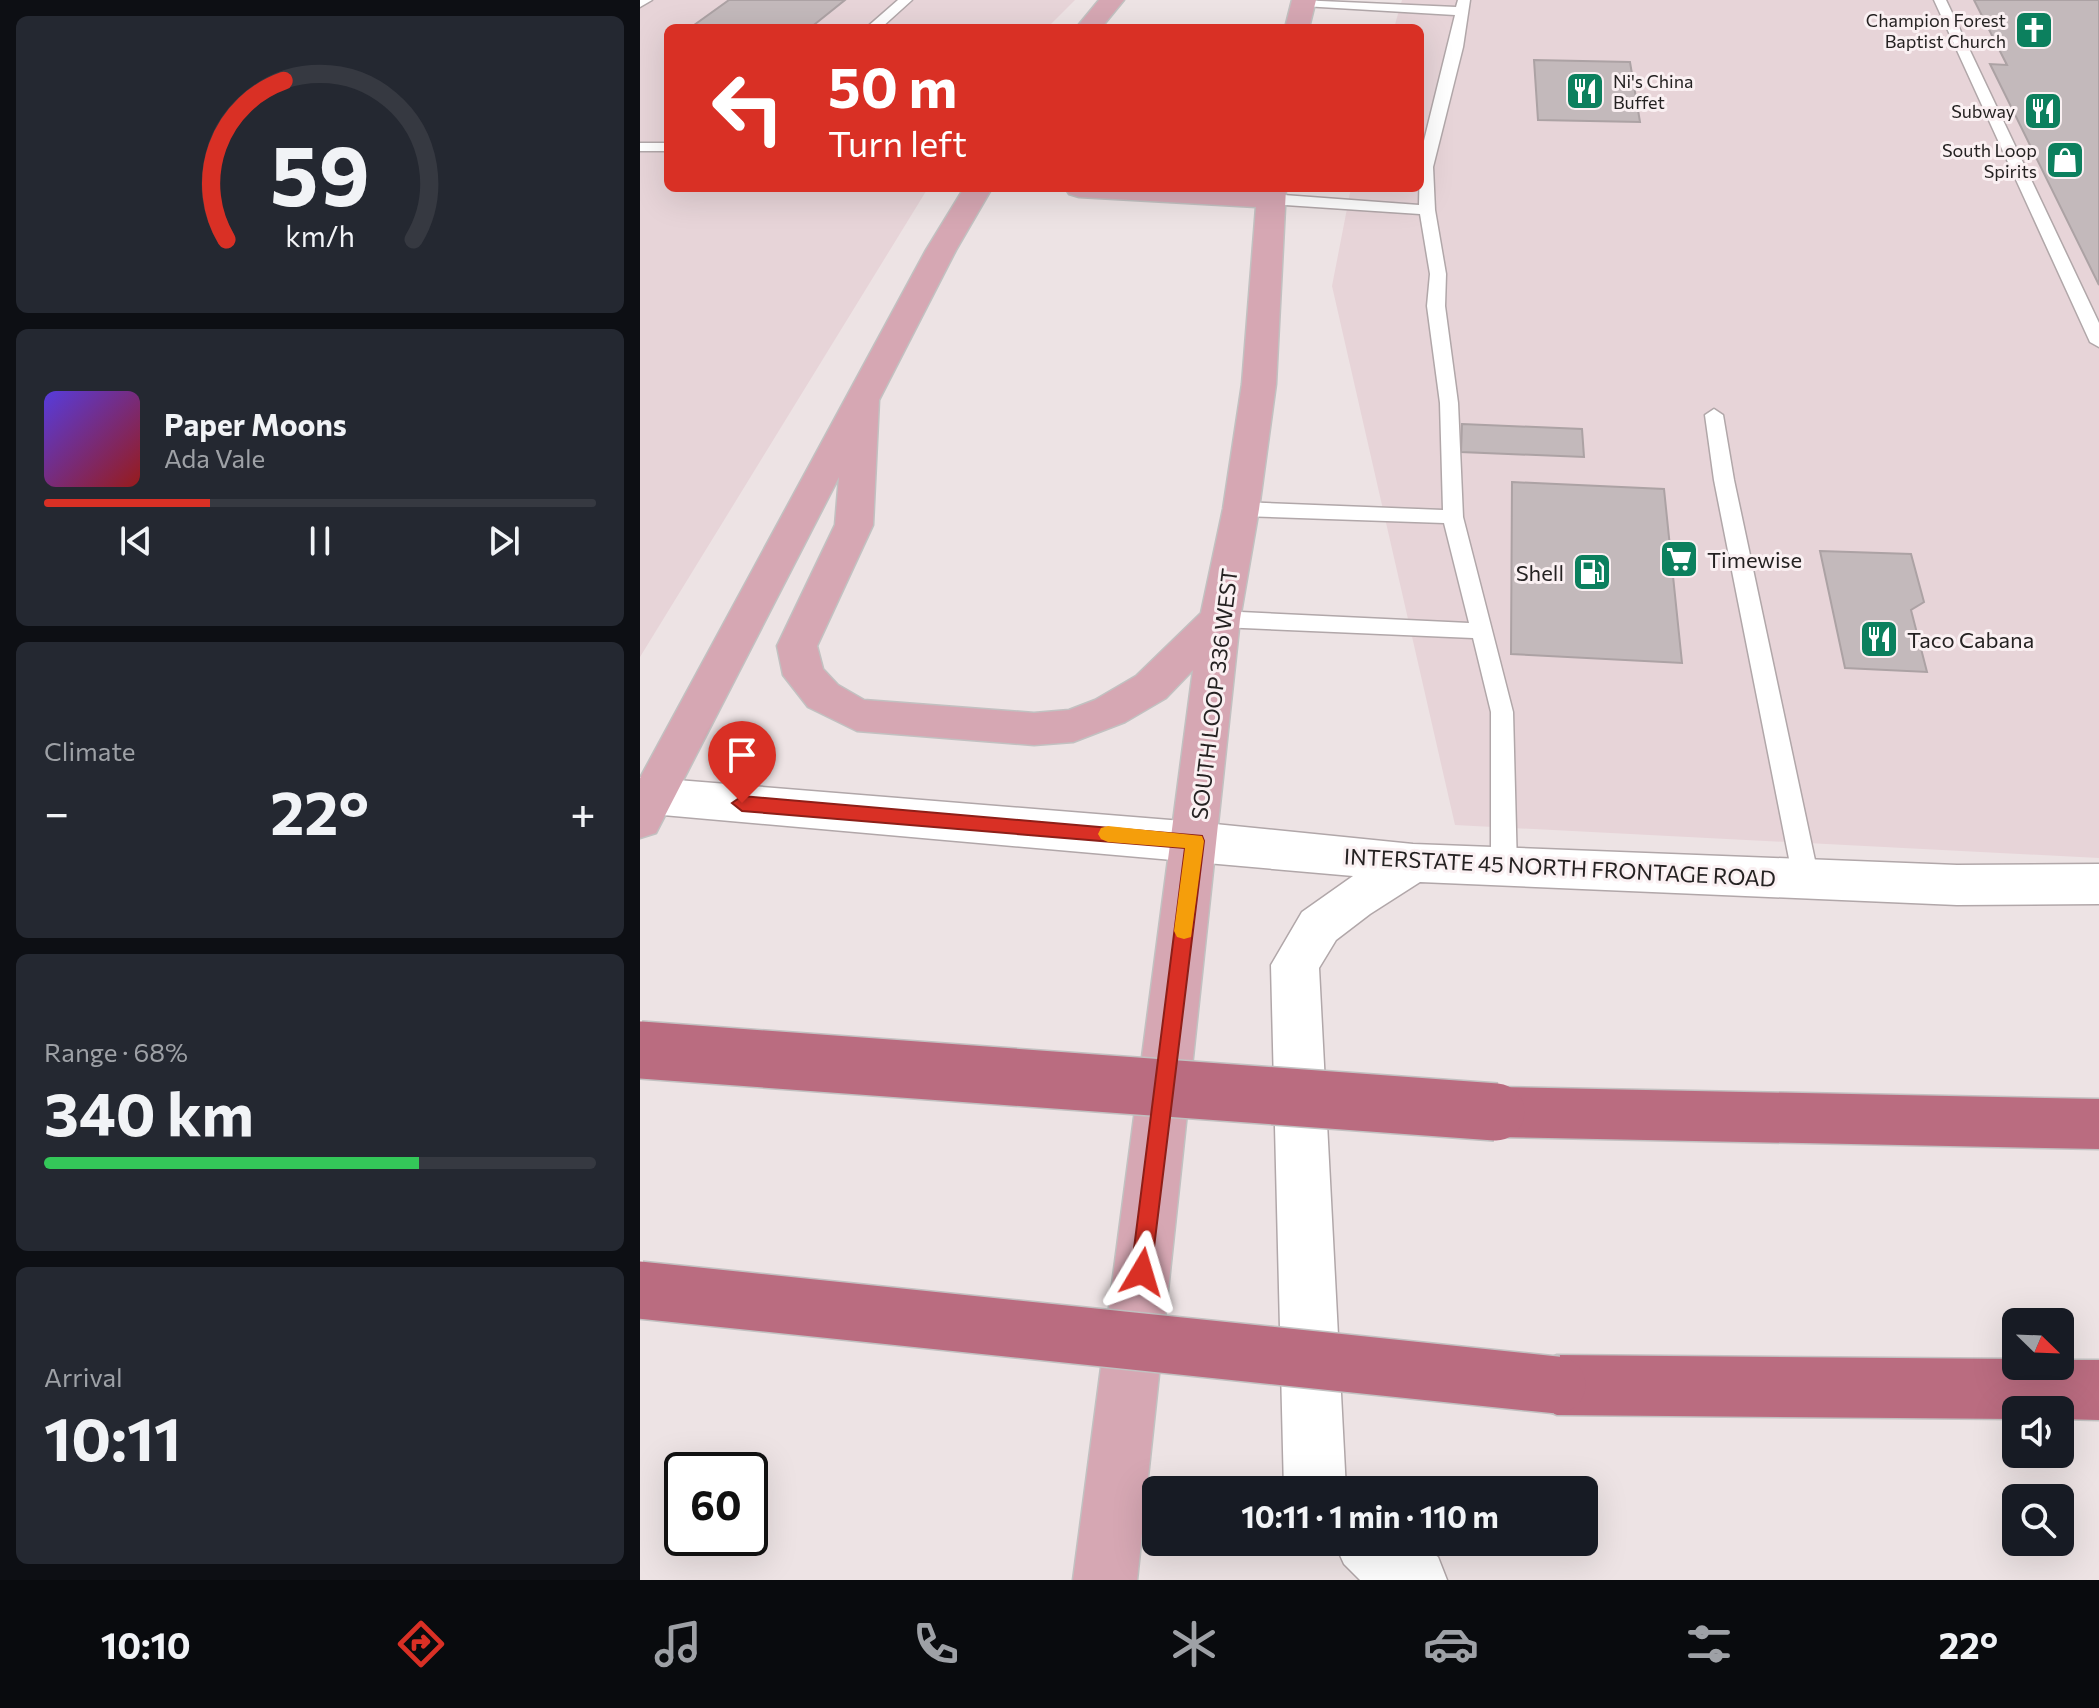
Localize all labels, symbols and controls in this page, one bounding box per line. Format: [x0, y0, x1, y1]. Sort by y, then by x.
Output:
place label: Champion Forest Baptist Church [1866, 9, 2006, 52]
church icon: Champion Forest Baptist Church [2013, 9, 2055, 51]
text: 50 m [828, 51, 957, 120]
icon: left [696, 56, 800, 160]
restaurant icon: Ni's China Buffet [1564, 70, 1606, 112]
place label: Ni's China Buffet [1613, 70, 1693, 113]
restaurant icon: Subway [2022, 90, 2064, 132]
place label: Subway [1951, 100, 2015, 122]
text: Turn left [828, 120, 967, 164]
text: 59 [270, 121, 370, 223]
place label: South Loop Spirits [1942, 139, 2037, 182]
shop icon: South Loop Spirits [2044, 139, 2086, 181]
text: km/h [285, 219, 355, 254]
text: Paper Moons [164, 405, 347, 442]
text: Ada Vale [164, 442, 265, 473]
icon: previous [114, 519, 158, 563]
icon: pause [298, 519, 342, 563]
icon: next [482, 519, 526, 563]
supermarket icon: Timewise [1658, 538, 1700, 580]
place label: Timewise [1707, 546, 1802, 573]
fuel station icon: Shell [1571, 551, 1613, 593]
place label: Shell [1516, 559, 1564, 586]
street label: SOUTH LOOP 336 WEST [1185, 567, 1243, 821]
restaurant icon: Taco Cabana [1858, 618, 1900, 660]
place label: Taco Cabana [1907, 626, 2034, 653]
pin [708, 721, 776, 803]
icon: arrive [720, 733, 764, 777]
text: Climate [44, 735, 136, 766]
text: 22° [270, 774, 369, 847]
text: − [44, 784, 69, 838]
text: + [570, 784, 596, 838]
street label: INTERSTATE 45 NORTH FRONTAGE ROAD [1343, 842, 1777, 892]
text: Range · 68% [44, 1036, 188, 1067]
text: 340 km [44, 1075, 254, 1148]
position arrow [1100, 1230, 1184, 1314]
north arrow [2002, 1308, 2074, 1380]
map controls [2002, 1308, 2074, 1556]
text: Arrival [44, 1361, 123, 1392]
button: sound [2002, 1396, 2074, 1468]
text: 10:11 [44, 1400, 181, 1473]
speed limit sign: 60 [664, 1452, 768, 1556]
button: search [2002, 1484, 2074, 1556]
text: 10:11 · 1 min · 110 m [1241, 1497, 1499, 1534]
icon: directions [393, 1616, 449, 1672]
icon: music [650, 1616, 706, 1672]
icon: phone [908, 1616, 964, 1672]
icon: climate [1166, 1616, 1222, 1672]
icon: car [1423, 1616, 1479, 1672]
icon: filters [1681, 1616, 1737, 1672]
text: 10:10 [101, 1622, 191, 1666]
text: 22° [1939, 1622, 1998, 1666]

